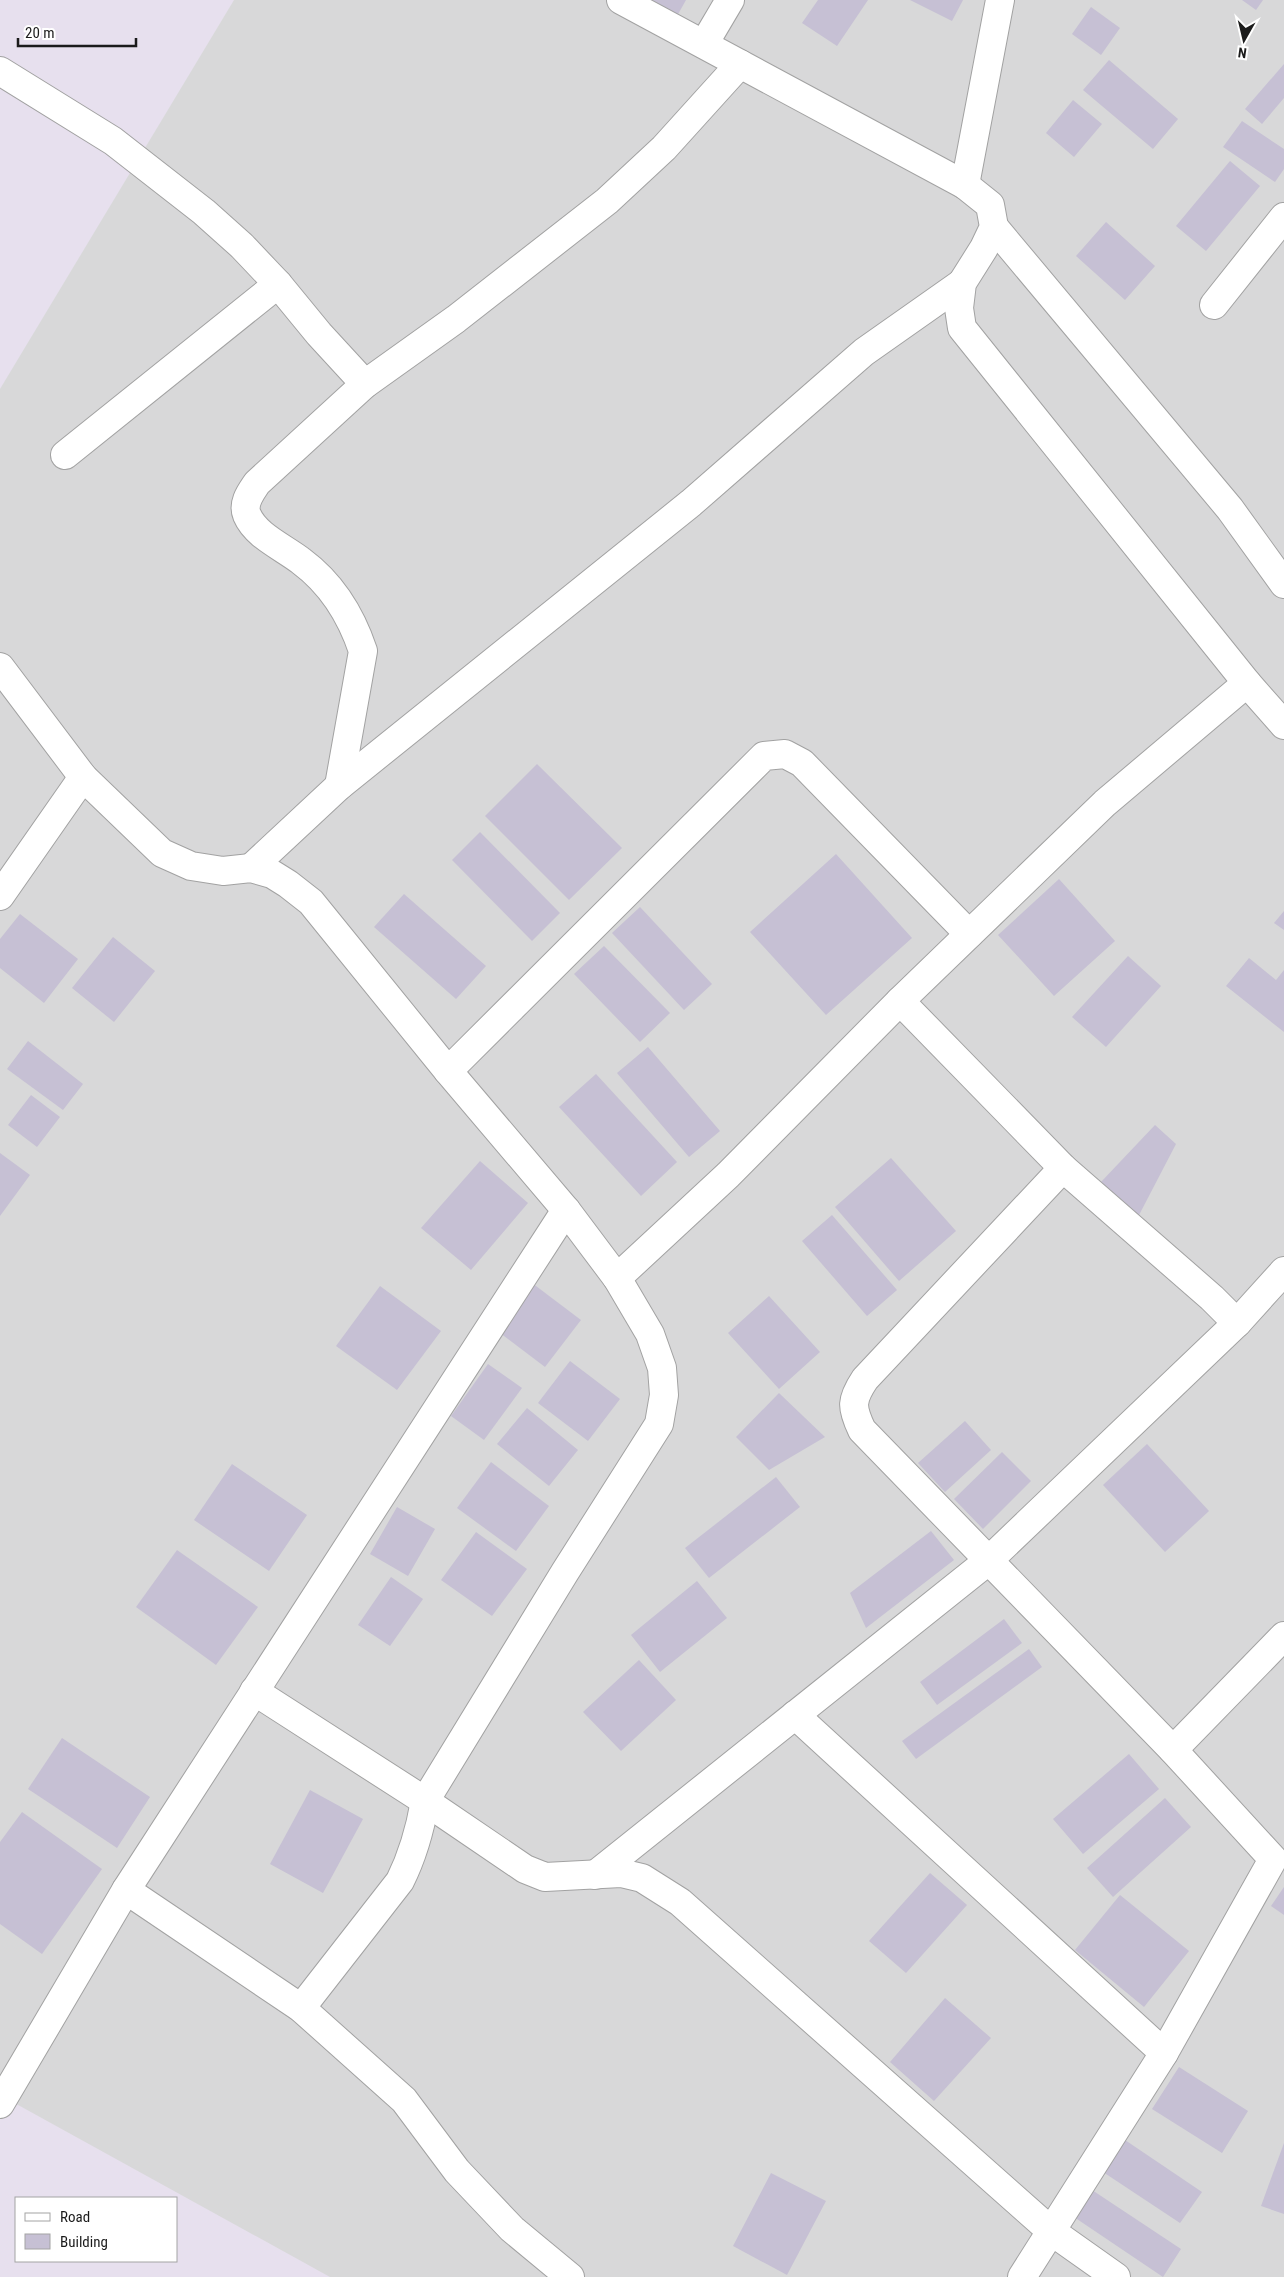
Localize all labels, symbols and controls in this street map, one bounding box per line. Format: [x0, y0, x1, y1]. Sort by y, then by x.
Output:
scale bar [18, 15, 135, 47]
north arrow [1219, 15, 1269, 65]
text: 20 m [25, 24, 55, 42]
text: N [1237, 44, 1248, 61]
legend [15, 2197, 178, 2262]
text: Road [60, 2208, 90, 2226]
text: Building [60, 2233, 108, 2251]

